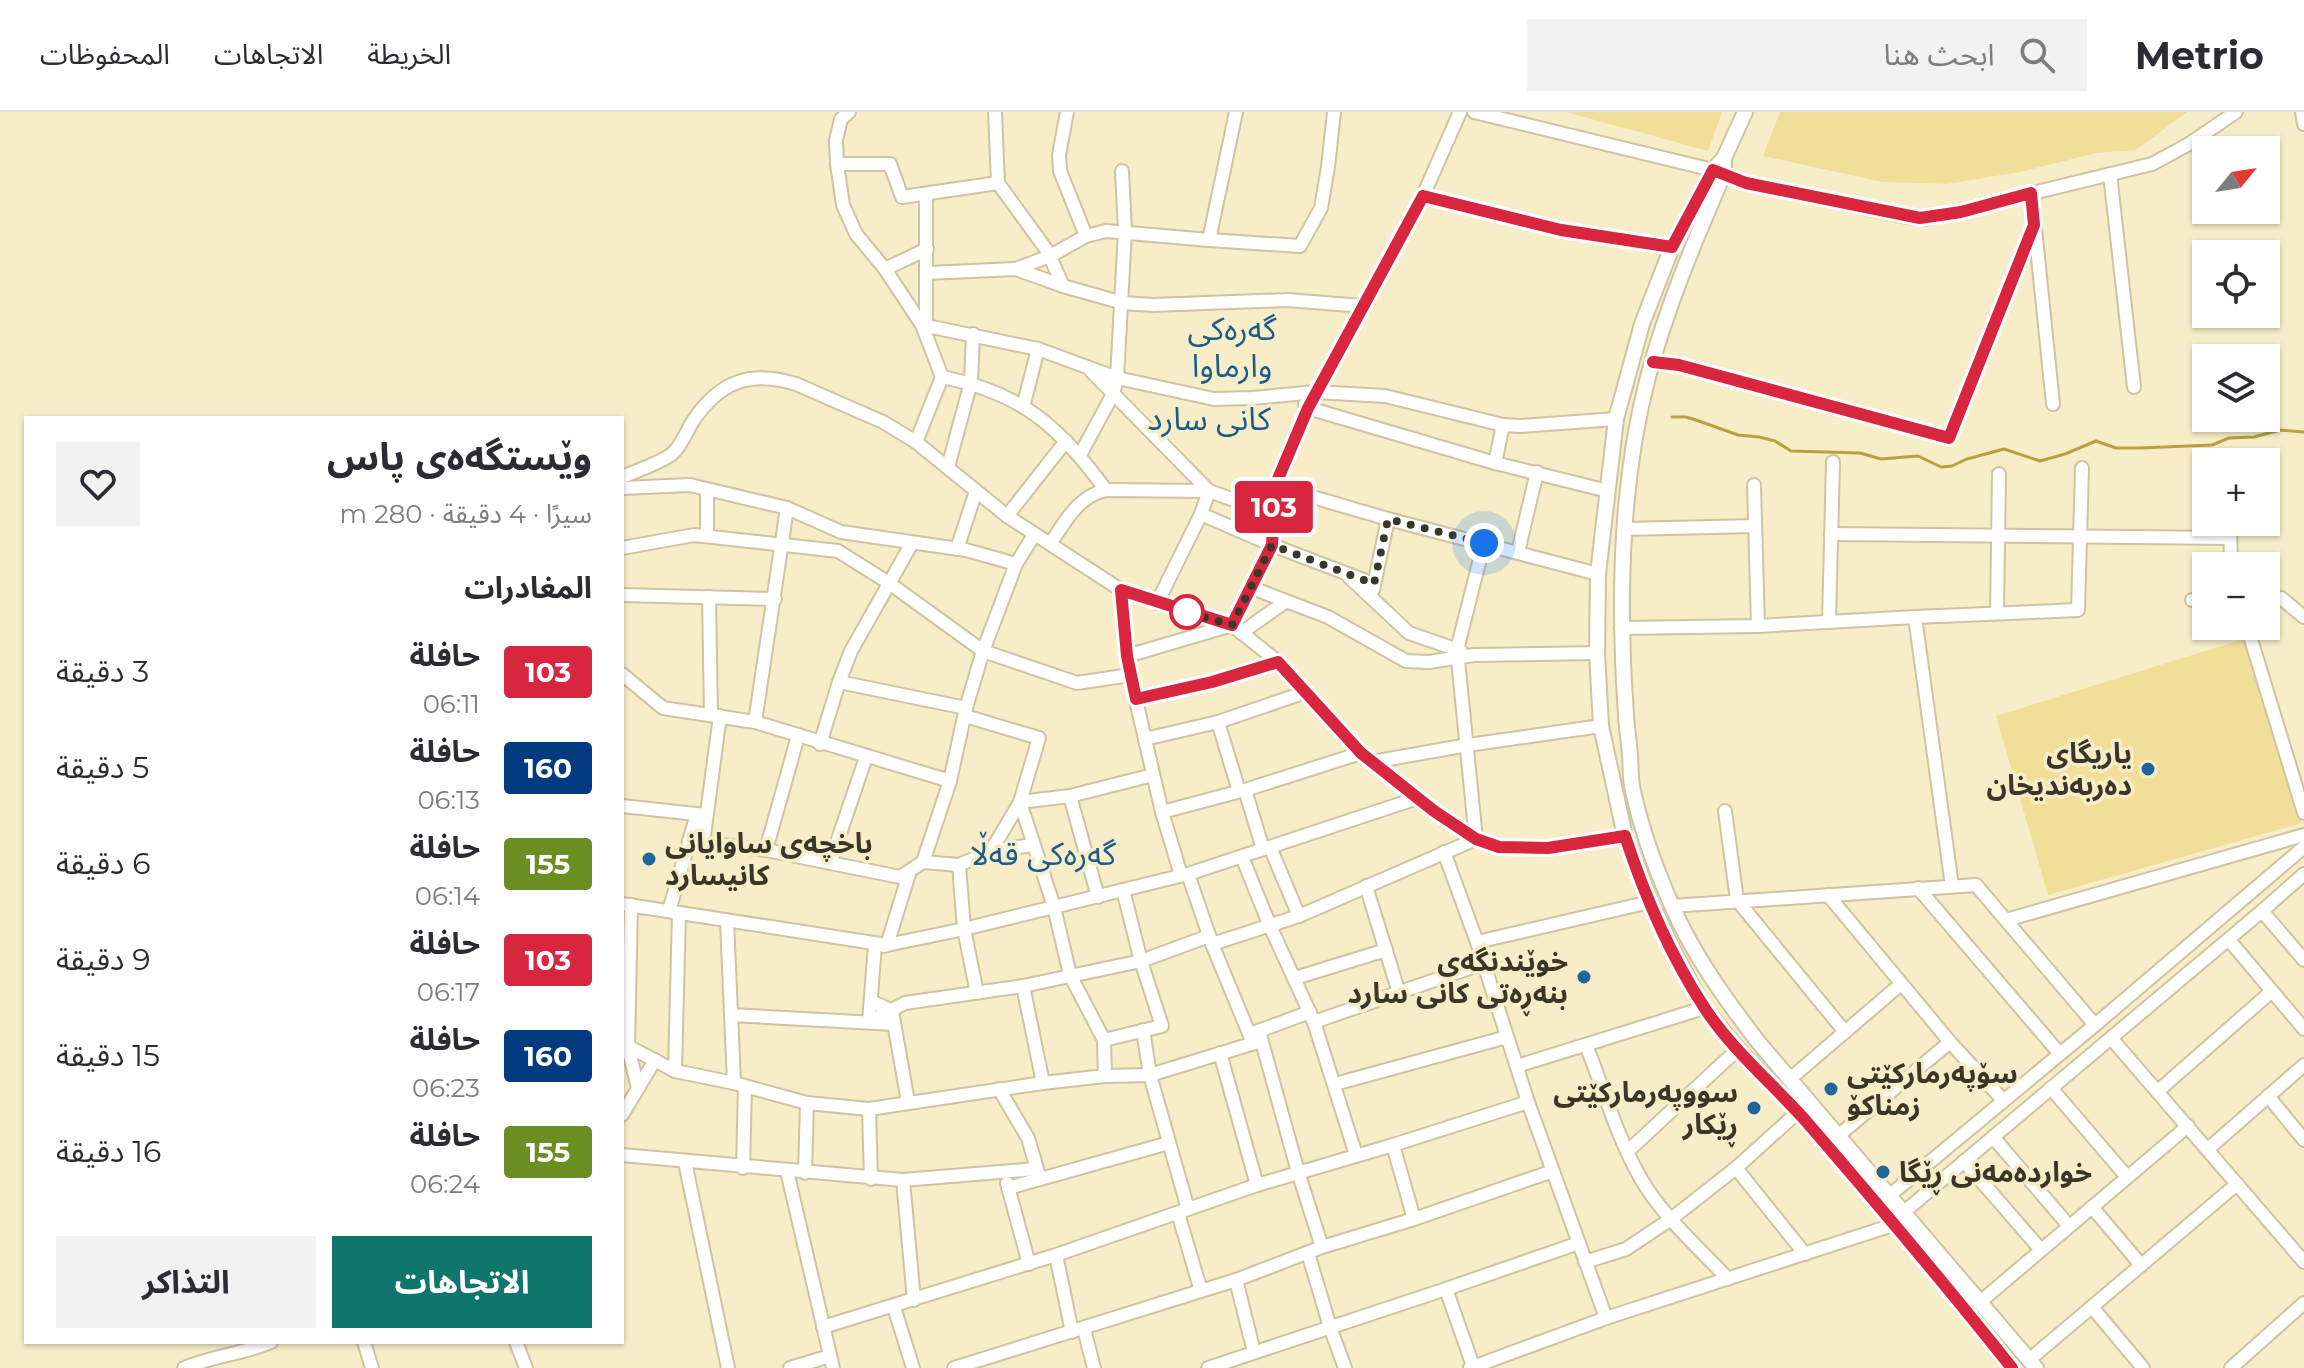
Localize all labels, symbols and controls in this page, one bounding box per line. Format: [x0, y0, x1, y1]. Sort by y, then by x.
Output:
search box [1527, 19, 2087, 91]
text: Metrio [2135, 32, 2264, 79]
icon: search [2015, 33, 2059, 77]
text: ابحث هنا [1883, 36, 1995, 73]
text: المحفوظات [40, 37, 170, 71]
text: الاتجاهات [214, 37, 323, 71]
text: الخريطة [367, 37, 451, 71]
north arrow [2192, 136, 2280, 224]
map controls [2192, 136, 2280, 640]
button: locate [2192, 240, 2280, 328]
district label: گەرەکی وارماوا [1188, 309, 1277, 385]
button: layers [2192, 344, 2280, 432]
district label: کانی سارد [1147, 399, 1272, 438]
text: وێستگەەی پاس [327, 433, 592, 480]
button: heart [56, 442, 140, 526]
button: + [2192, 448, 2280, 536]
line badge: 103 [1228, 481, 1320, 533]
text: 103 [1251, 490, 1297, 524]
text: سيرًا · 4 دقيقة · 280 m [340, 498, 592, 530]
your location [1464, 523, 1504, 563]
button: − [2192, 552, 2280, 640]
text: المغادرات [464, 569, 592, 606]
unlabelled marker [1170, 595, 1204, 629]
text: حافلة [409, 637, 480, 674]
text: 3 دقيقة [56, 653, 149, 690]
text: 103 [525, 655, 571, 689]
text: 06:11 [423, 688, 480, 720]
text: حافلة [409, 733, 480, 770]
place label: یاریگاى ده‌ربه‌ندیخان [1986, 736, 2132, 802]
text: 5 دقيقة [56, 749, 149, 786]
text: 160 [524, 751, 572, 785]
marker: یاریگاى ده‌ربه‌ندیخان [2139, 760, 2157, 778]
text: 06:13 [417, 784, 480, 816]
place label: باخچەی ساوایانی کانیسارد [665, 826, 873, 892]
text: حافلة [409, 829, 480, 866]
district label: گەرەکی قەڵا [970, 831, 1117, 873]
text: 6 دقيقة [56, 845, 150, 882]
text: 155 [526, 847, 570, 881]
marker: باخچەی ساوایانی کانیسارد [640, 850, 658, 868]
text: 06:14 [415, 880, 480, 912]
text: حافلة [409, 925, 480, 962]
text: 9 دقيقة [56, 941, 150, 978]
text: 103 [525, 943, 571, 977]
place label: خوێندنگەی بنەڕەتی کانی سارد [1347, 944, 1568, 1017]
marker: خوێندنگەی بنەڕەتی کانی سارد [1575, 968, 1593, 986]
text: 06:17 [417, 976, 480, 1008]
text: حافلة [409, 1021, 480, 1058]
text: 15 دقيقة [56, 1037, 160, 1074]
text: 160 [524, 1039, 572, 1073]
place label: سۆپەرمارکێتی زمناکۆ [1847, 1056, 2018, 1122]
text: 06:23 [412, 1072, 480, 1104]
place label: سووپەرمارکێتی ڕێکار [1553, 1075, 1738, 1148]
marker: سۆپەرمارکێتی زمناکۆ [1822, 1080, 1840, 1098]
marker: سووپەرمارکێتی ڕێکار [1745, 1099, 1763, 1117]
text: حافلة [409, 1117, 480, 1154]
text: 16 دقيقة [56, 1133, 161, 1170]
text: 155 [526, 1135, 570, 1169]
place label: خواردەمەنی ڕێگا [1899, 1155, 2092, 1196]
marker: خواردەمەنی ڕێگا [1874, 1163, 1892, 1181]
text: 06:24 [410, 1168, 480, 1200]
button: التذاكر [56, 1236, 316, 1328]
button: الاتجاهات [332, 1236, 592, 1328]

